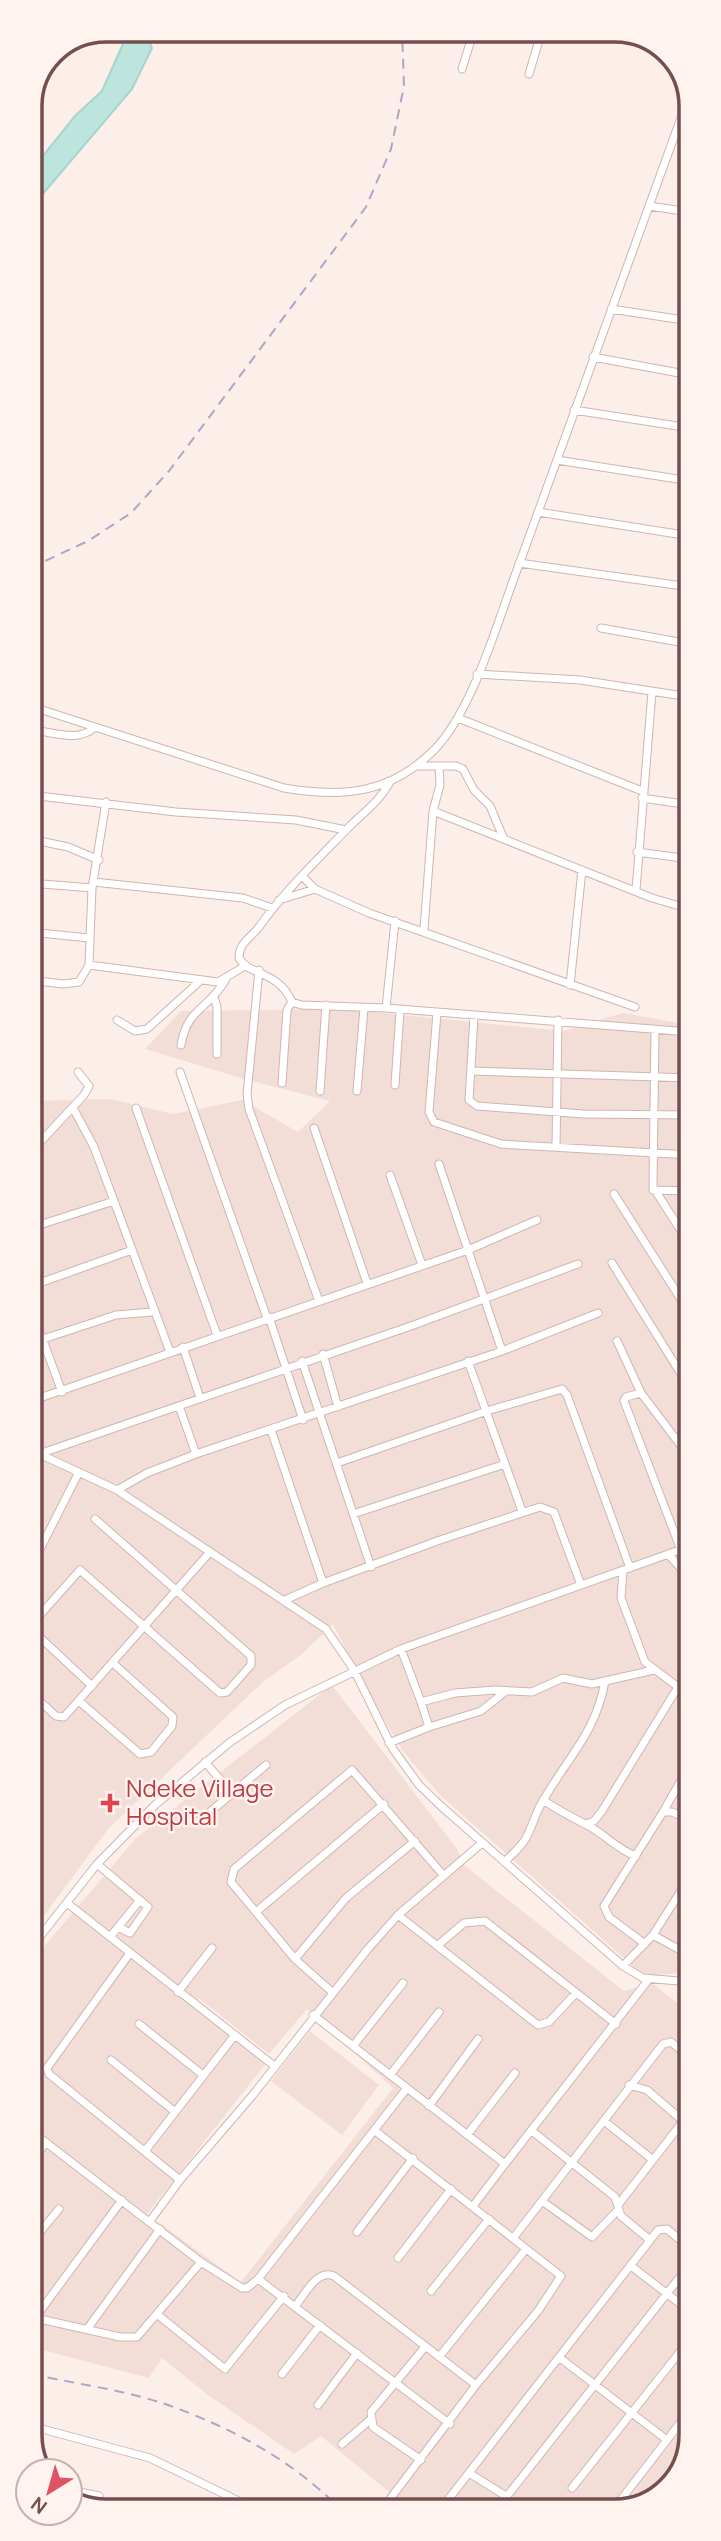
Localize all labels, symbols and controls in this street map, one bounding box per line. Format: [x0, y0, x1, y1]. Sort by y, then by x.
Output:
place label: Ndeke Village Hospital [126, 1771, 274, 1832]
marker: Ndeke Village Hospital [100, 1793, 120, 1813]
north arrow [14, 2457, 84, 2527]
text: N [25, 2491, 52, 2520]

